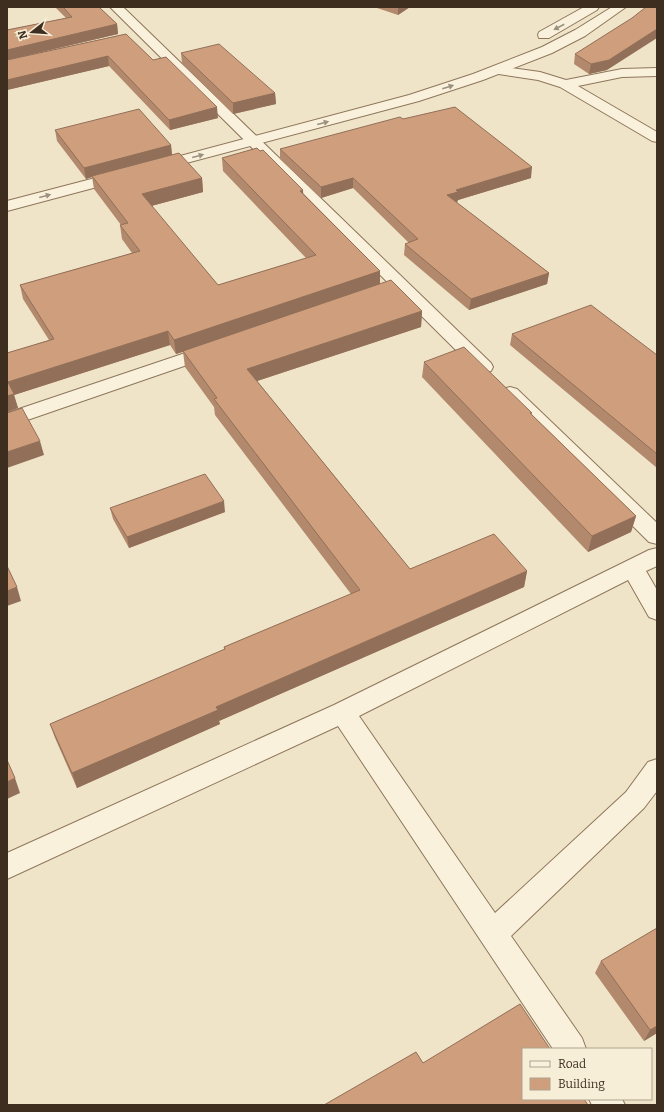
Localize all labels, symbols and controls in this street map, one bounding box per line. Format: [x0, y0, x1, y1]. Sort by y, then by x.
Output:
north arrow [12, 12, 52, 52]
one-way arrow [554, 24, 565, 30]
text: N [15, 28, 30, 41]
one-way arrow [442, 84, 454, 90]
one-way arrow [317, 119, 329, 125]
one-way arrow [192, 153, 204, 159]
one-way arrow [39, 193, 51, 199]
legend [522, 1048, 652, 1100]
text: Road [558, 1057, 586, 1071]
text: Building [558, 1077, 605, 1091]

